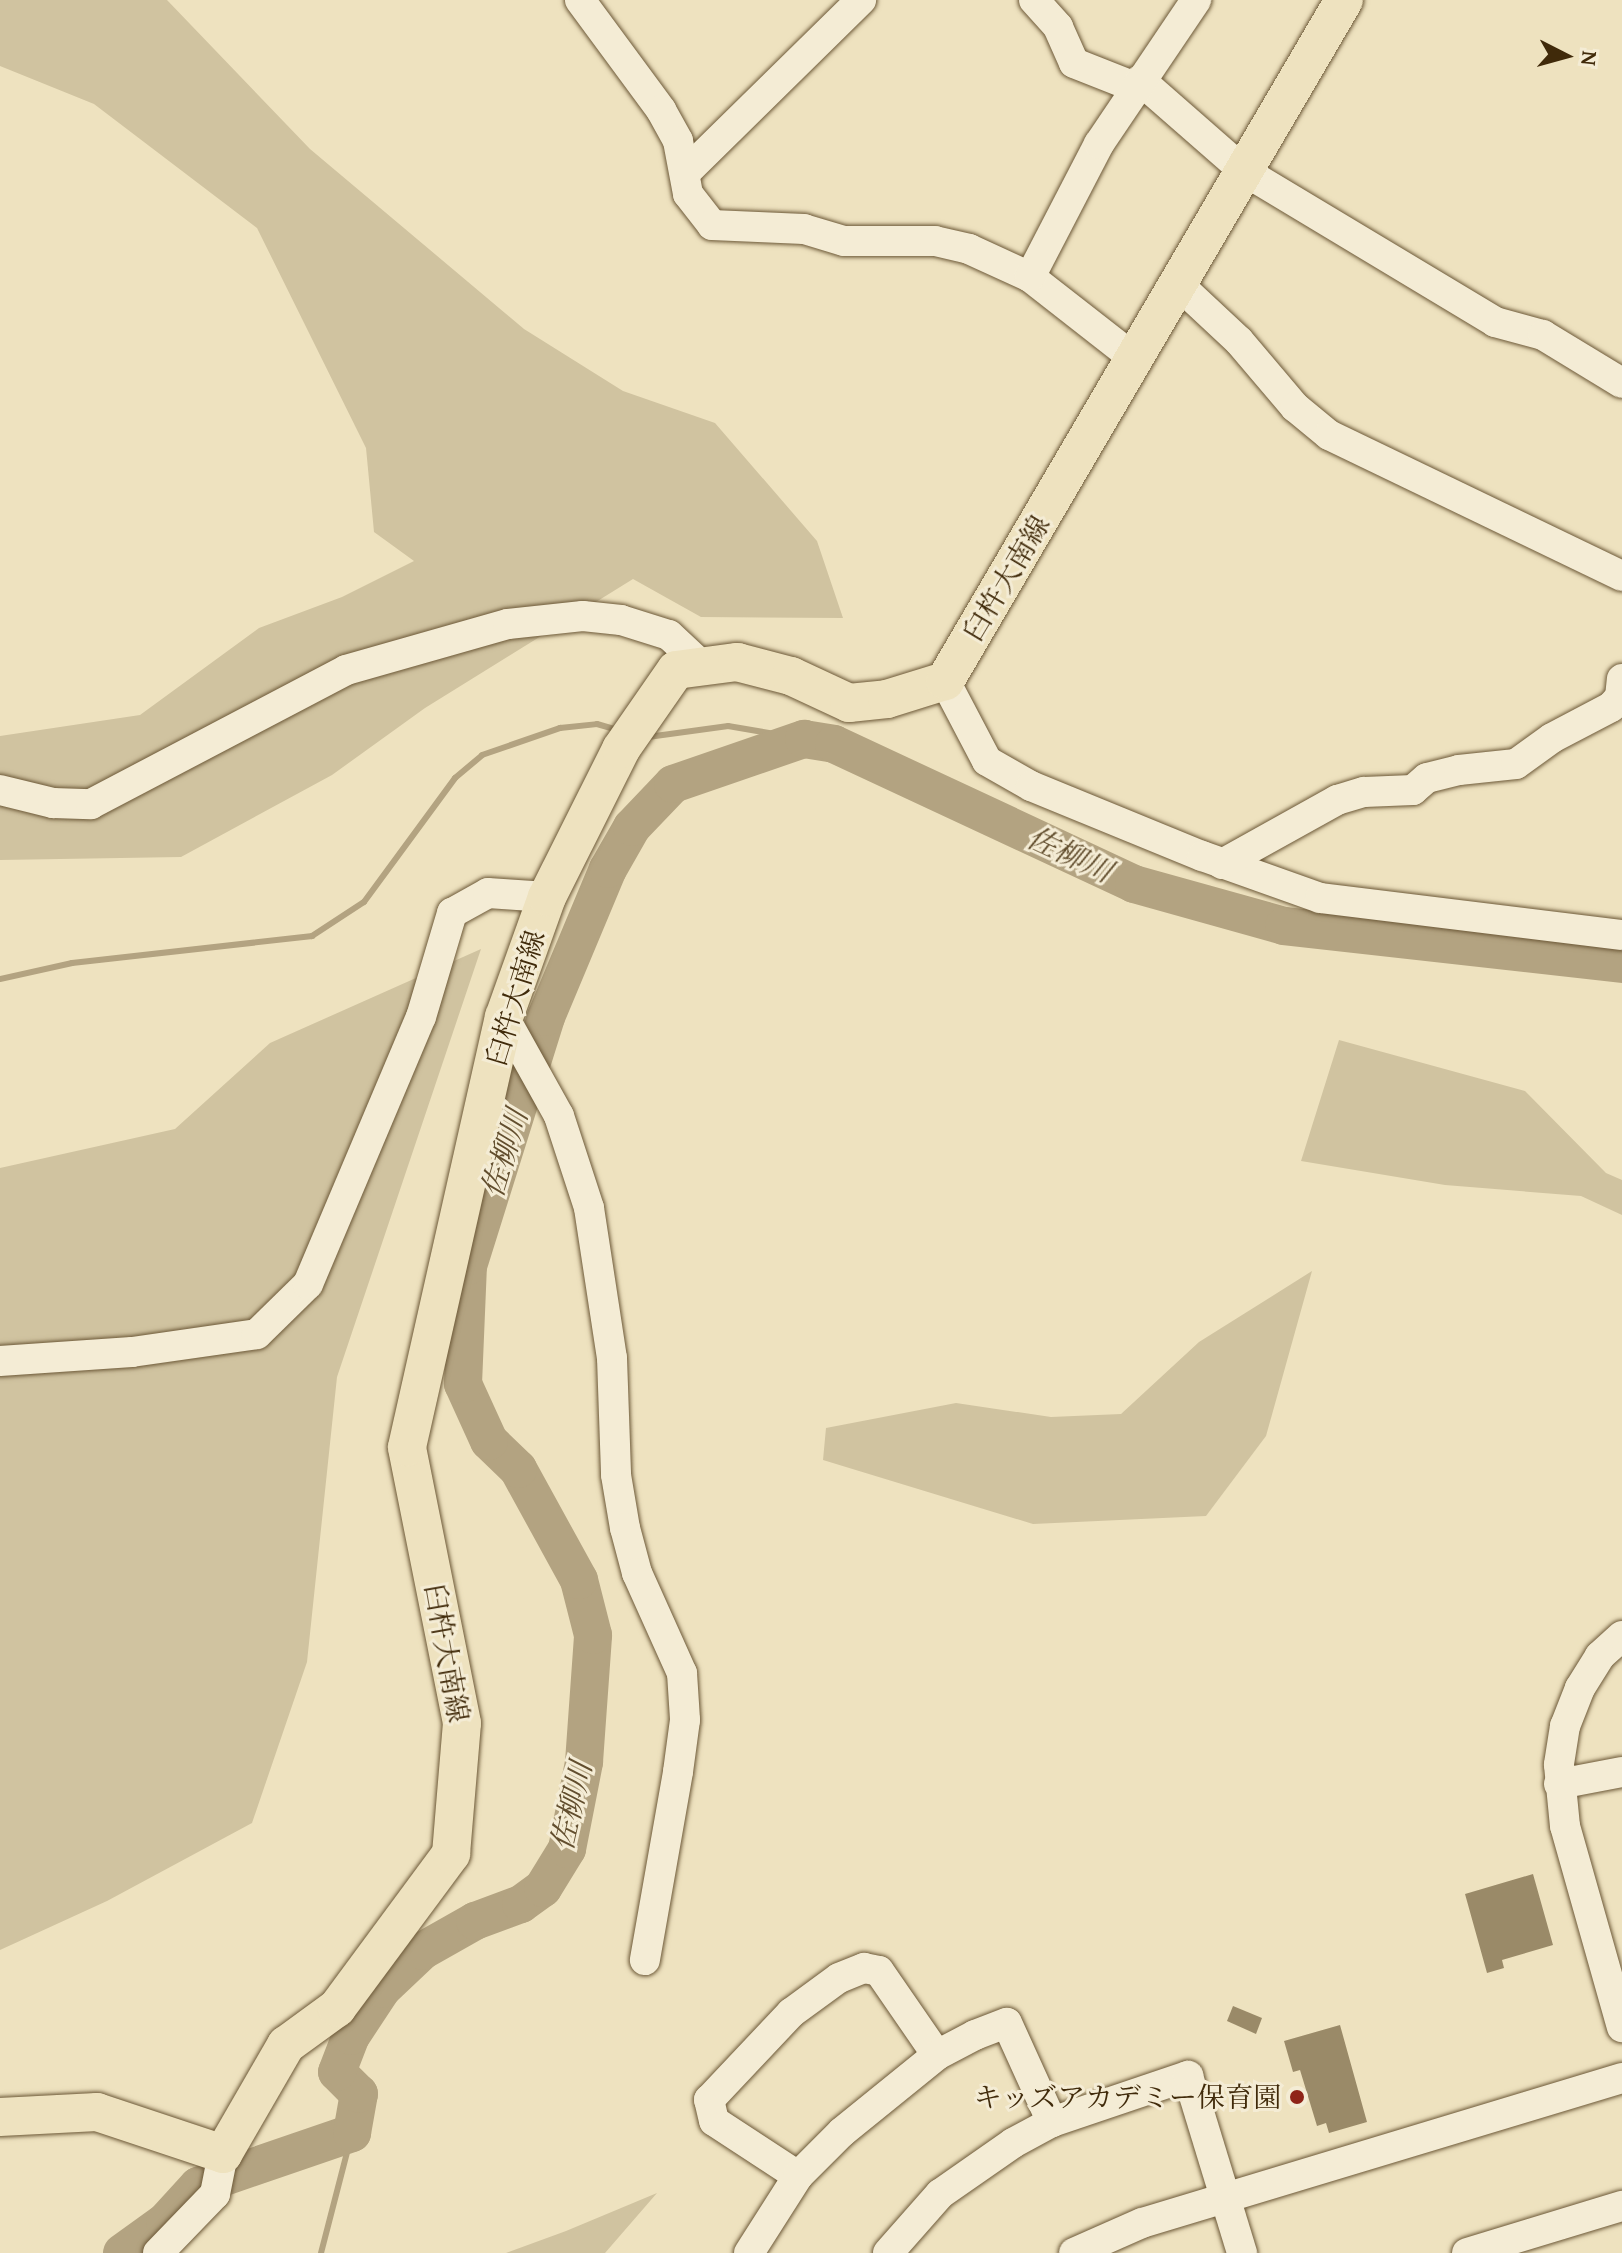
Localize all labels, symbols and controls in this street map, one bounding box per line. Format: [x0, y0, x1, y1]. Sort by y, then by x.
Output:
north arrow [1526, 16, 1606, 96]
text: N [1573, 50, 1607, 68]
street label: 臼杵大南線 [956, 509, 1056, 647]
water label: 佐柳川 [1022, 819, 1118, 889]
street label: 臼杵大南線 [478, 926, 552, 1070]
water label: 佐柳川 [474, 1105, 534, 1201]
street label: 臼杵大南線 [418, 1581, 476, 1725]
water label: 佐柳川 [543, 1758, 599, 1854]
place label: キッズアカデミー保育園 [973, 2080, 1281, 2114]
marker: キッズアカデミー保育園 [1288, 2088, 1306, 2106]

